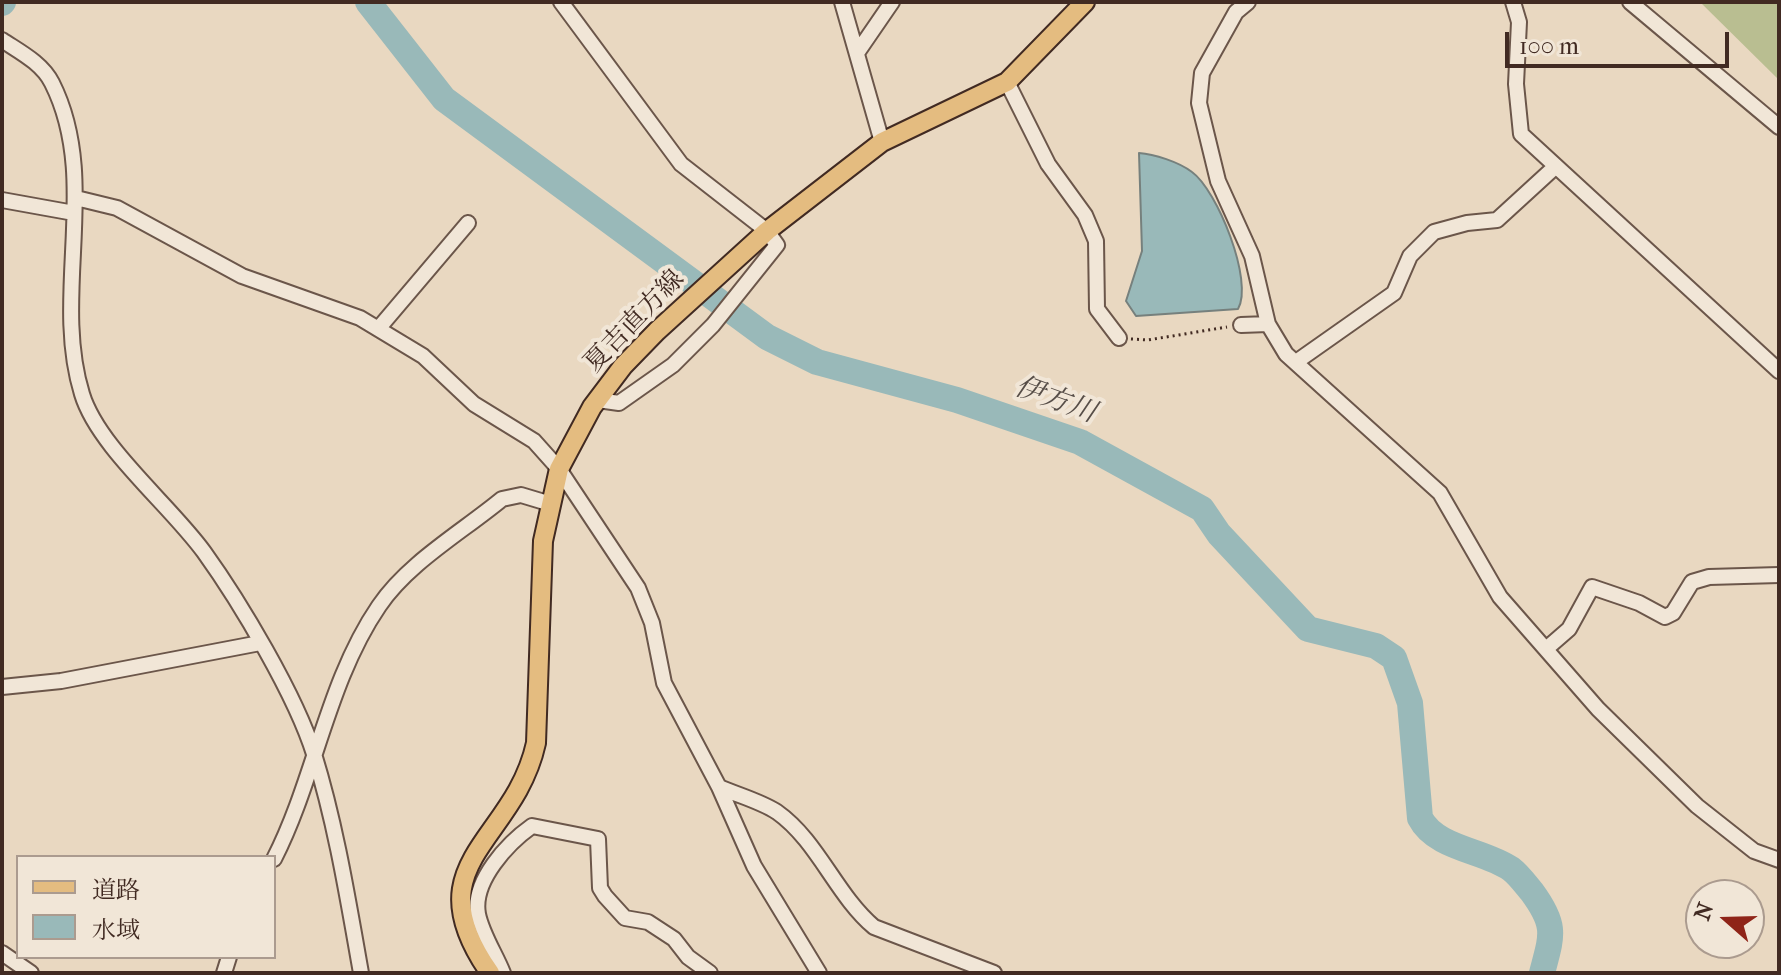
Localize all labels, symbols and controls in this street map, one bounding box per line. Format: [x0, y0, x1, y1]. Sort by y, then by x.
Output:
scale bar [1509, 16, 1733, 66]
text: 100 m [1519, 32, 1579, 60]
street label: 夏吉直方線 [579, 264, 691, 380]
water label: 伊方川 [1010, 371, 1100, 431]
legend [16, 855, 276, 959]
text: 道路 [92, 876, 140, 904]
north arrow [1685, 879, 1765, 959]
text: N [1689, 899, 1719, 924]
text: 水域 [92, 916, 140, 944]

